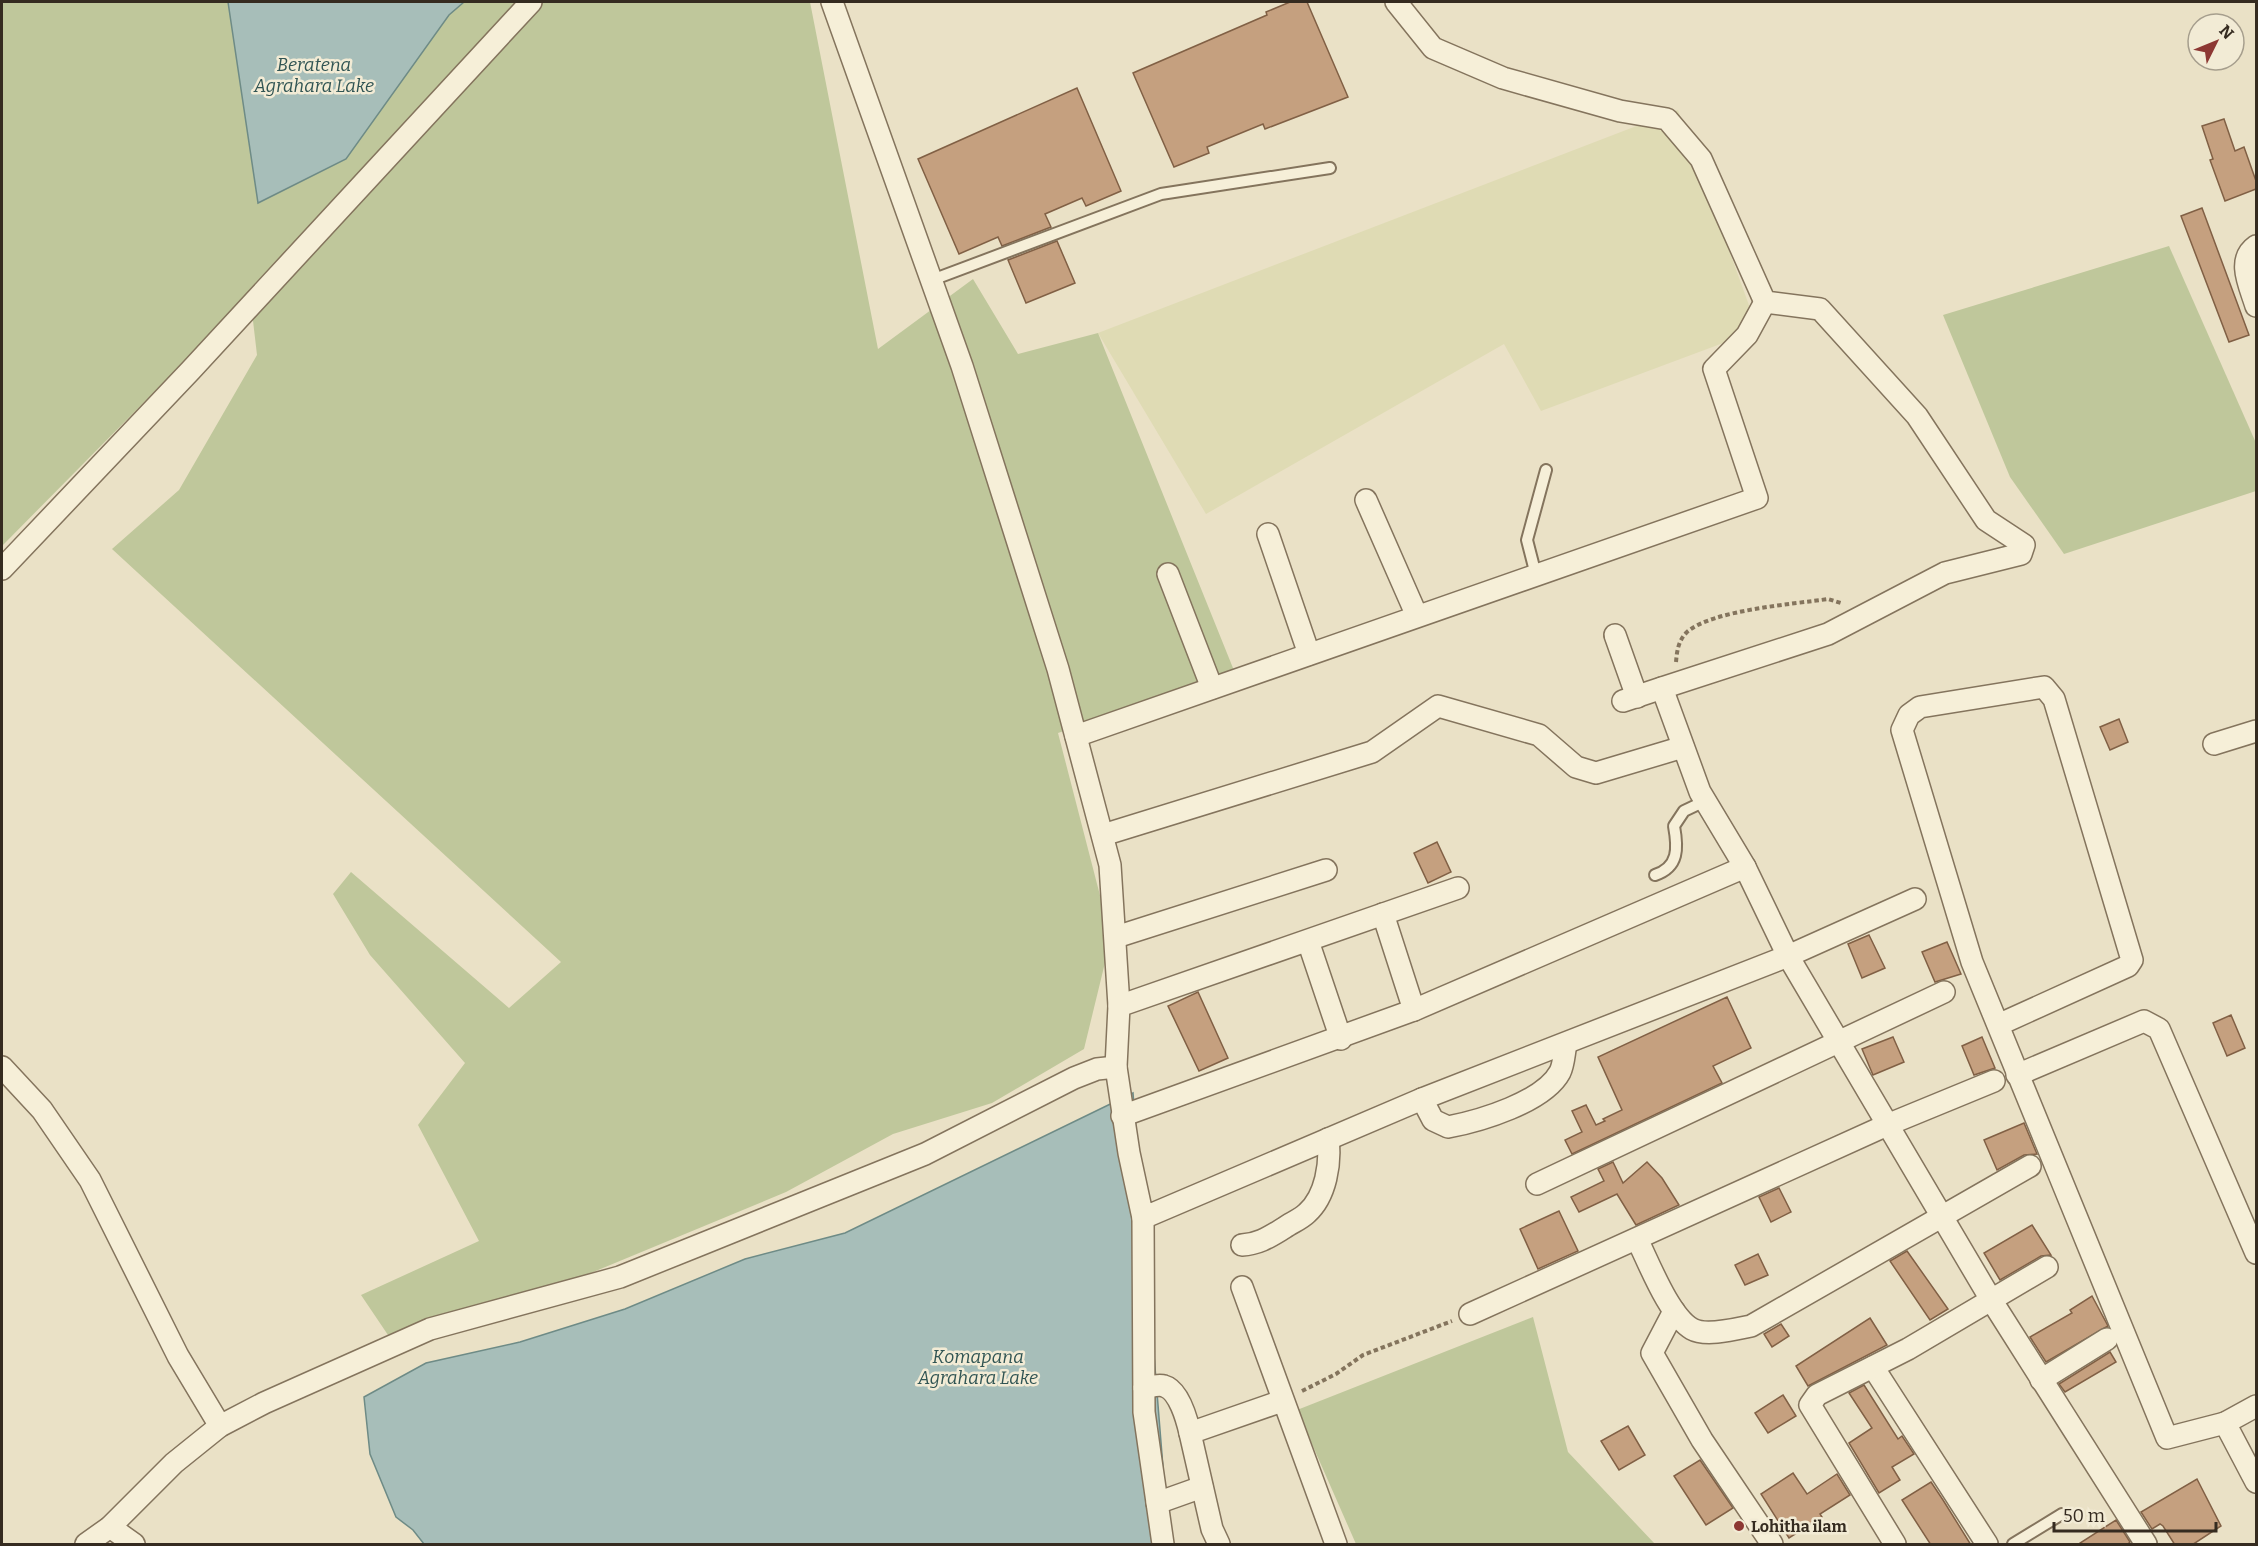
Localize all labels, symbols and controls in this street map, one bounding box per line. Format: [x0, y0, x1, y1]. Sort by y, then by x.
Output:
north arrow [2186, 12, 2246, 72]
text: N [2215, 21, 2238, 43]
water label: Beratena Agrahara Lake [253, 54, 374, 97]
water label: Komapana Agrahara Lake [917, 1346, 1038, 1389]
scale bar [2054, 1495, 2216, 1533]
text: 50 m [2063, 1505, 2105, 1527]
place label: Lohitha ilam [1751, 1517, 1847, 1536]
marker: Lohitha ilam [1732, 1519, 1746, 1533]

